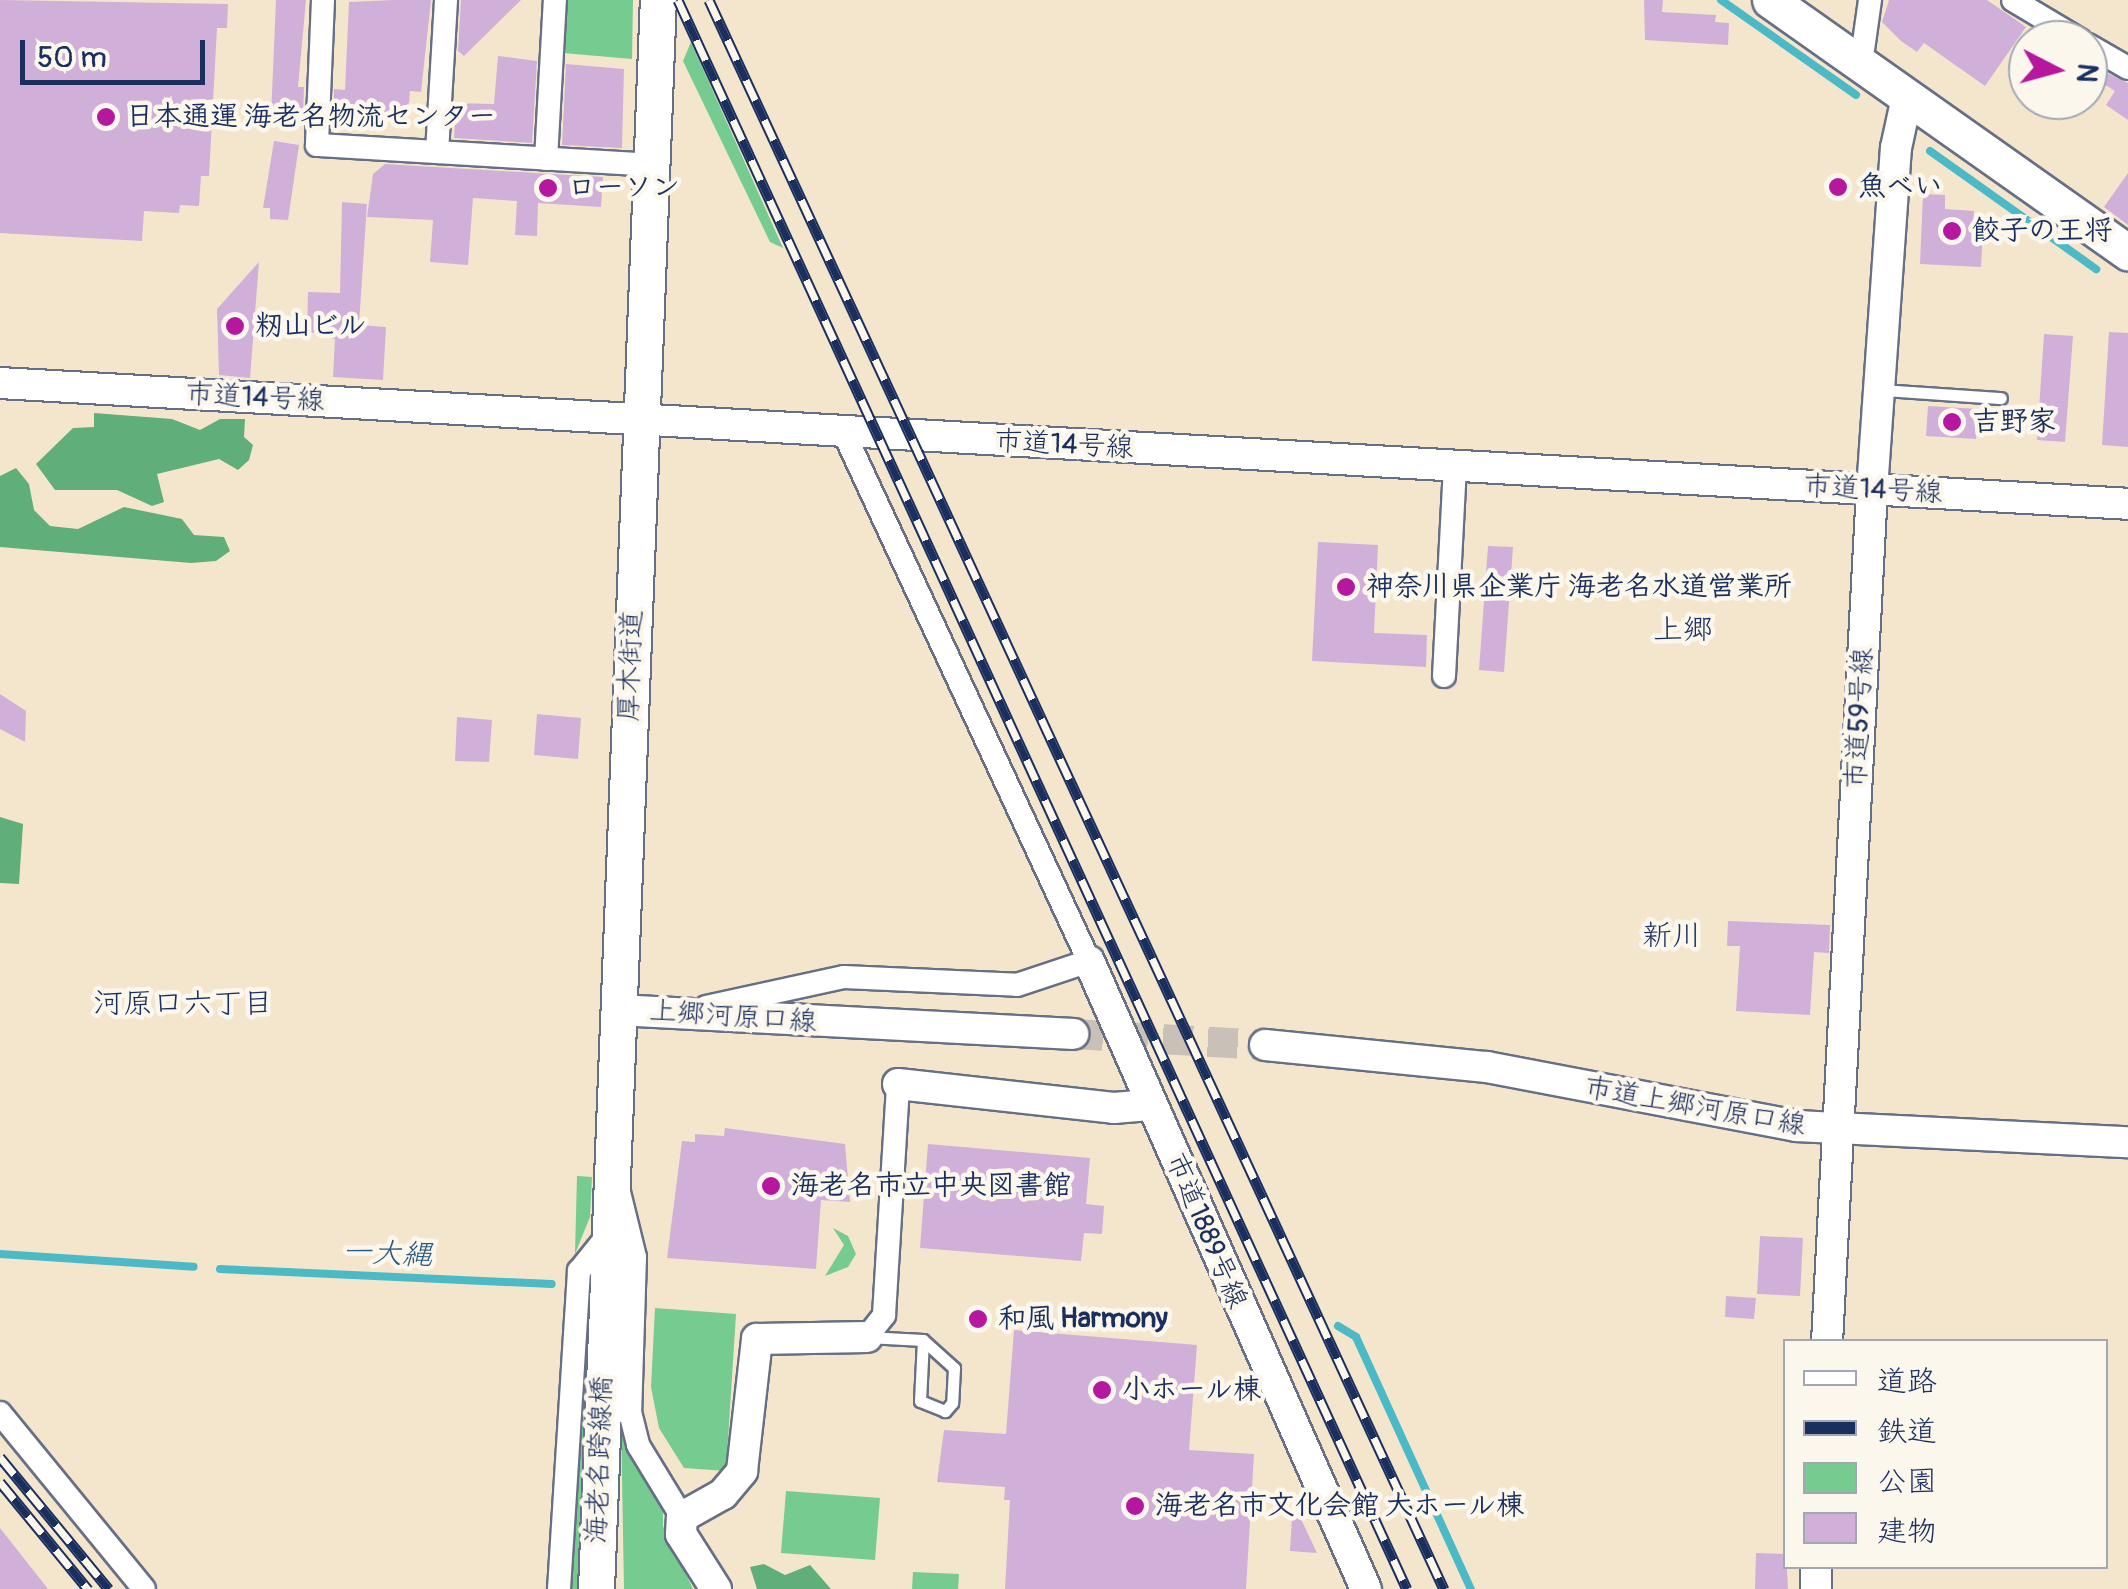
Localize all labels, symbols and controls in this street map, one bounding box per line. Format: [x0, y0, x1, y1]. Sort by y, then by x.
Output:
scale bar [25, 20, 210, 82]
north arrow [2008, 20, 2108, 120]
text: 50 m [37, 39, 107, 76]
text: N [2068, 62, 2105, 84]
place label: 日本通運 海老名物流センター [126, 100, 496, 134]
marker: 日本通運 海老名物流センター [95, 106, 117, 128]
place label: 魚べい [1858, 170, 1942, 204]
place label: ローソン [568, 171, 680, 205]
marker: 魚べい [1827, 176, 1849, 198]
marker: ローソン [537, 177, 559, 199]
place label: 餃子の王将 [1972, 214, 2112, 248]
marker: 餃子の王将 [1941, 220, 1963, 242]
place label: 籾山ビル [255, 309, 367, 343]
marker: 籾山ビル [224, 315, 246, 337]
street label: 市道14号線 [185, 378, 325, 418]
place label: 吉野家 [1972, 405, 2056, 439]
marker: 吉野家 [1941, 411, 1963, 433]
street label: 市道14号線 [994, 425, 1134, 465]
street label: 市道14号線 [1803, 470, 1943, 510]
place label: 神奈川県企業庁 海老名水道営業所 [1366, 570, 1792, 604]
marker: 神奈川県企業庁 海老名水道営業所 [1335, 576, 1357, 598]
street label: 厚木街道 [612, 609, 650, 723]
district label: 上郷 [1653, 612, 1713, 648]
street label: 市道59号線 [1840, 646, 1880, 790]
district label: 新川 [1642, 918, 1702, 954]
district label: 河原口六丁目 [93, 986, 273, 1022]
street label: 上郷河原口線 [648, 994, 818, 1040]
street label: 市道上郷河原口線 [1582, 1071, 1808, 1143]
street label: 市道1889号線 [1158, 1148, 1254, 1314]
place label: 海老名市立中央図書館 [791, 1169, 1071, 1203]
marker: 海老名市立中央図書館 [760, 1175, 782, 1197]
water label: 一大縄 [341, 1234, 433, 1274]
place label: 和風 Harmony [998, 1302, 1168, 1336]
marker: 和風 Harmony [967, 1308, 989, 1330]
legend [1783, 1339, 2108, 1569]
text: 道路 [1877, 1363, 1937, 1400]
place label: 小ホール棟 [1122, 1373, 1262, 1407]
street label: 海老名跨線橋 [580, 1375, 620, 1545]
marker: 小ホール棟 [1091, 1379, 1113, 1401]
text: 鉄道 [1877, 1413, 1937, 1450]
text: 公園 [1877, 1463, 1937, 1500]
place label: 海老名市文化会館 大ホール棟 [1155, 1489, 1525, 1523]
marker: 海老名市文化会館 大ホール棟 [1124, 1495, 1146, 1517]
text: 建物 [1877, 1513, 1937, 1550]

